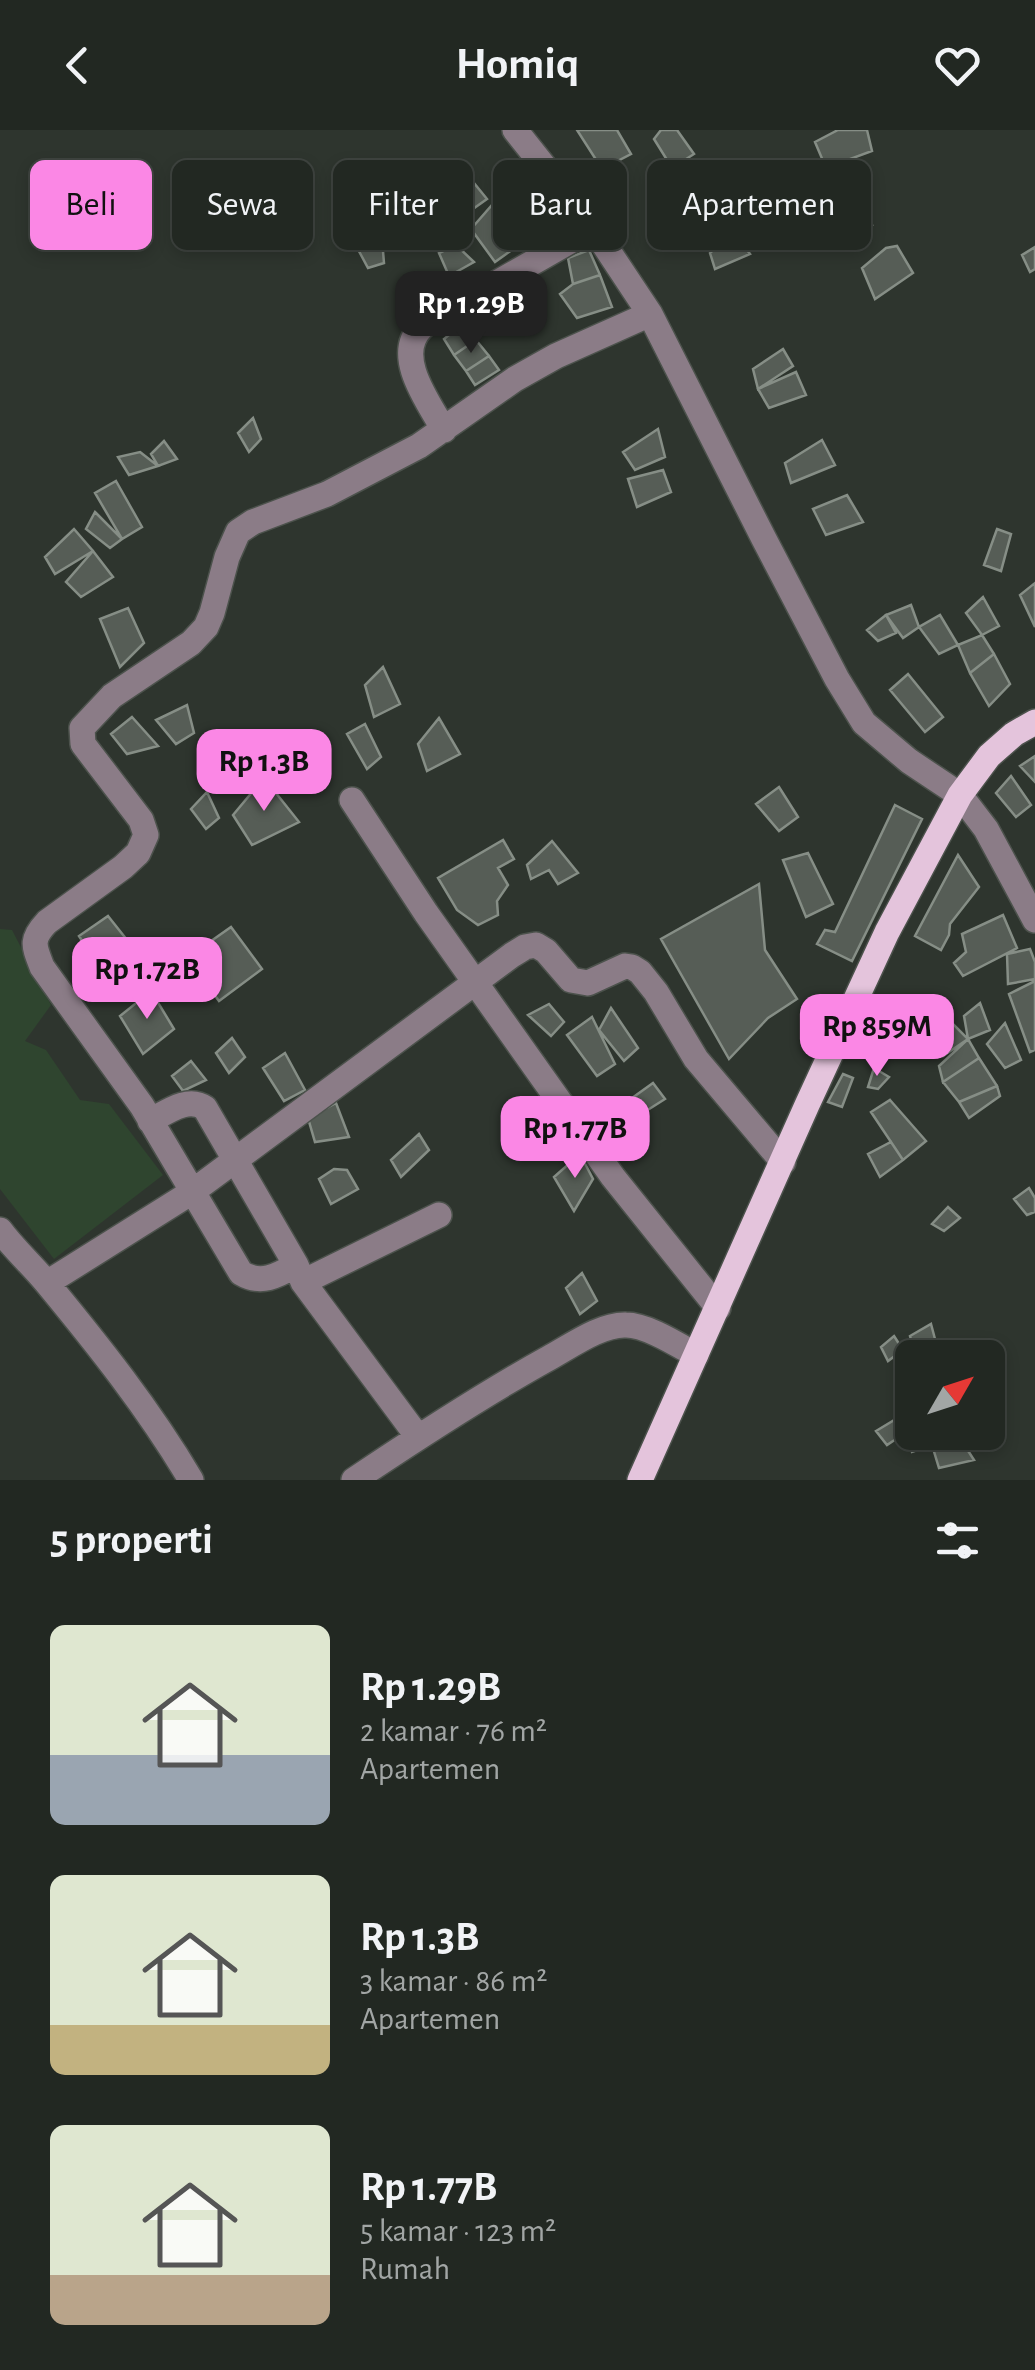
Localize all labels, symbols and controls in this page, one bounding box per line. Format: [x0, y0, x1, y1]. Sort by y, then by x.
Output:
icon: back [50, 38, 105, 93]
icon: heart [930, 38, 985, 93]
text: Homiq [456, 42, 579, 87]
chip: Beli [30, 160, 152, 250]
chip: Sewa [172, 160, 313, 250]
chip: Filter [333, 160, 473, 250]
chip: Baru [493, 160, 627, 250]
chip: Apartemen [647, 160, 871, 250]
pin: Rp 1.29B [368, 271, 574, 356]
text: Rp 1.29B [417, 287, 525, 319]
pin: Rp 1.3B [172, 729, 356, 814]
text: Rp 1.3B [219, 745, 309, 777]
pin: Rp 1.72B [44, 937, 250, 1022]
text: Rp 1.72B [94, 953, 200, 985]
pin: Rp 859M [785, 994, 969, 1079]
text: Rp 859M [822, 1010, 932, 1042]
pin: Rp 1.77B [472, 1096, 678, 1181]
text: Rp 1.77B [523, 1112, 627, 1144]
north arrow [895, 1340, 1005, 1450]
map controls [895, 1340, 1005, 1450]
icon: filters [930, 1513, 985, 1568]
text: 5 properti [50, 1519, 213, 1561]
icon: home [130, 1665, 250, 1785]
text: Rp 1.29B [360, 1666, 501, 1708]
text: 2 kamar · 76 m² [360, 1715, 547, 1747]
text: Apartemen [360, 1753, 500, 1785]
icon: home [130, 1915, 250, 2035]
text: Rp 1.3B [360, 1916, 479, 1958]
text: 3 kamar · 86 m² [360, 1965, 547, 1997]
text: Apartemen [360, 2003, 500, 2035]
icon: home [130, 2165, 250, 2285]
text: Rp 1.77B [360, 2166, 497, 2208]
text: 5 kamar · 123 m² [360, 2215, 556, 2247]
text: Rumah [360, 2253, 450, 2285]

